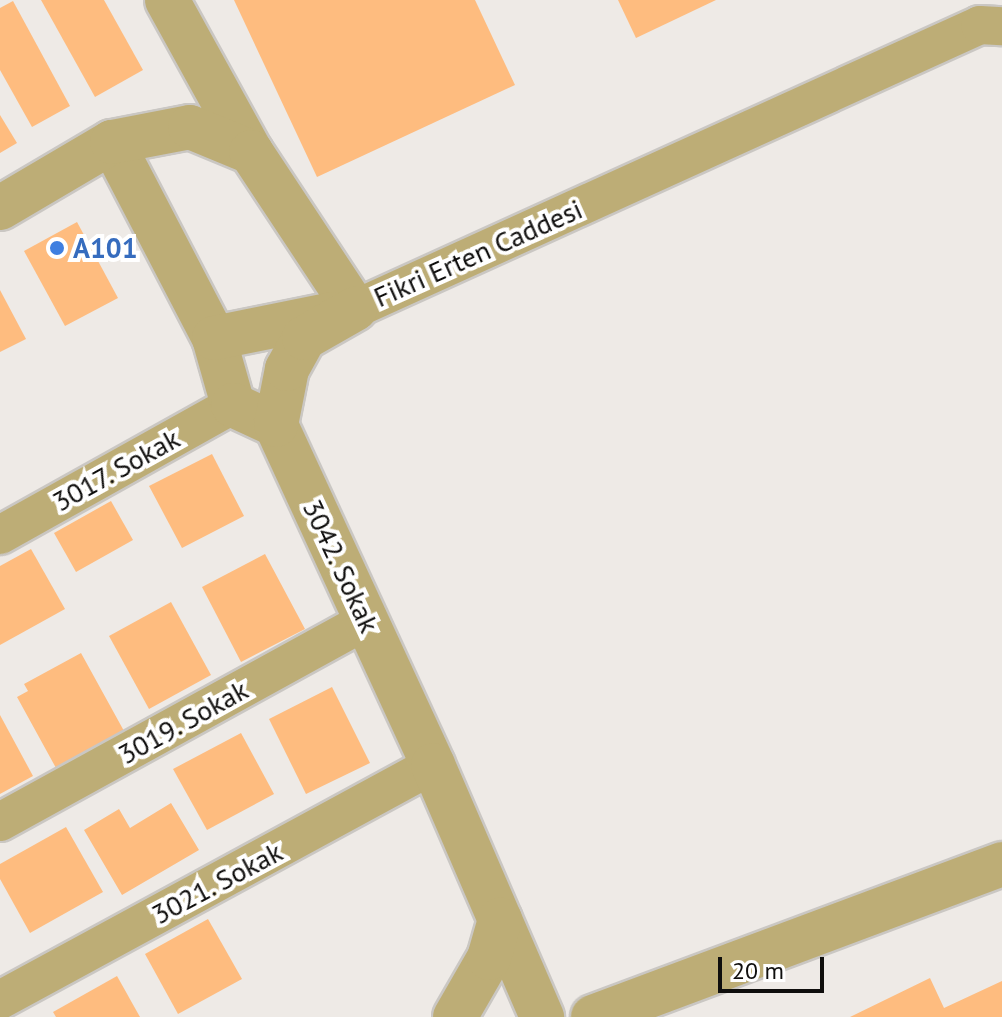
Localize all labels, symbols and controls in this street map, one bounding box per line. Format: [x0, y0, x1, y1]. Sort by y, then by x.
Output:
street label: Fikri Erten Caddesi [369, 192, 587, 314]
place label: A101 [73, 231, 138, 265]
marker: A101 [48, 239, 66, 257]
street label: 3017. Sokak [46, 421, 186, 519]
street label: 3042. Sokak [295, 493, 387, 639]
street label: 3019. Sokak [111, 672, 255, 772]
street label: 3021. Sokak [145, 834, 289, 932]
scale bar [722, 941, 828, 991]
text: 20 m [732, 955, 784, 986]

